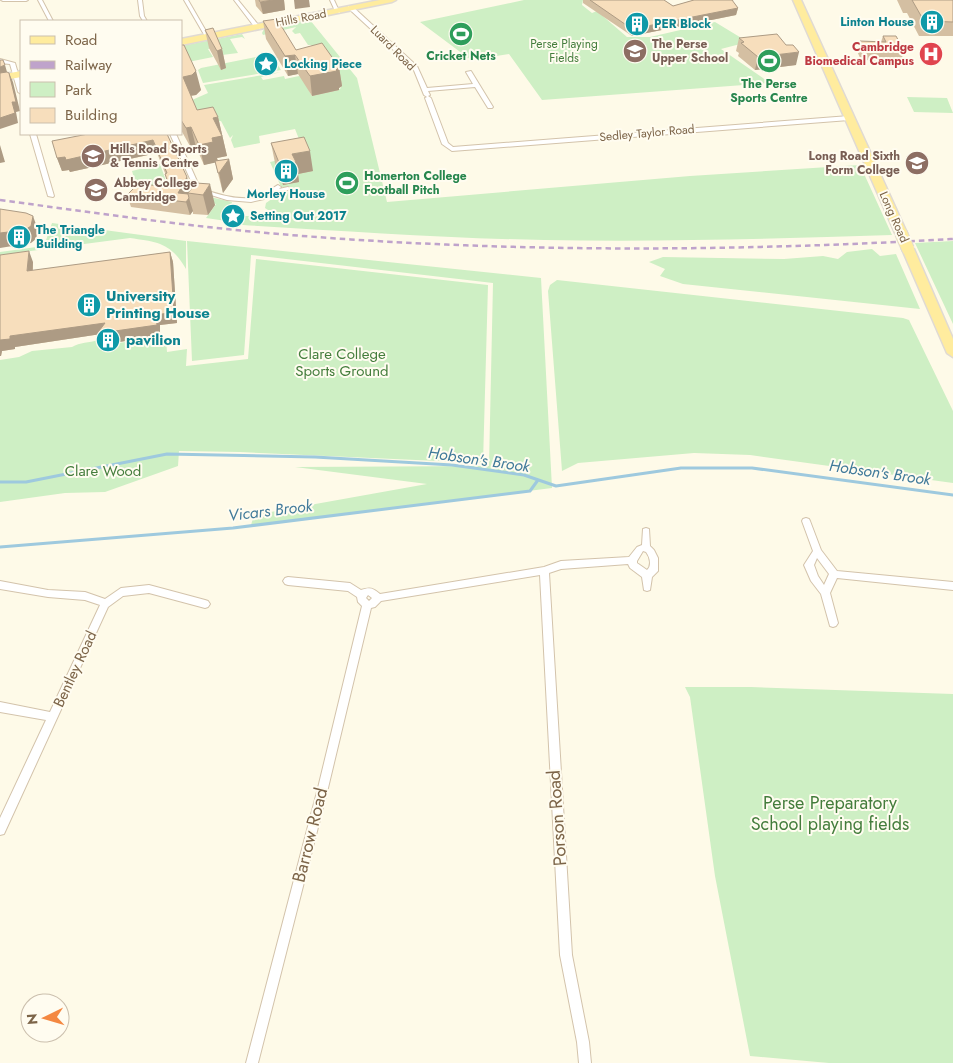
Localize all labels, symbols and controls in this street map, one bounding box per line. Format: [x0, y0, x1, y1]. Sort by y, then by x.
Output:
street label: Hills Road [274, 4, 328, 32]
building icon: Linton House [919, 9, 945, 35]
building icon: PER Block [624, 11, 650, 37]
place label: Linton House [840, 13, 914, 31]
place label: PER Block [654, 15, 711, 33]
legend [20, 20, 182, 135]
street label: Luard Road [366, 21, 420, 75]
sports icon: Cricket Nets [448, 21, 474, 47]
text: Road [65, 29, 97, 51]
park label: Perse Playing Fields [530, 35, 598, 67]
place label: The Perse Upper School [652, 35, 728, 67]
school or university icon: The Perse Upper School [622, 38, 648, 64]
place label: Cambridge Biomedical Campus [804, 38, 915, 70]
hospital icon: Cambridge Biomedical Campus [918, 41, 944, 67]
place label: Cricket Nets [426, 47, 496, 65]
sports icon: The Perse Sports Centre [756, 48, 782, 74]
place icon: Locking Piece [253, 51, 279, 77]
text: Railway [65, 54, 112, 76]
place label: Locking Piece [284, 55, 362, 73]
place label: The Perse Sports Centre [730, 75, 808, 107]
text: Park [65, 79, 92, 101]
text: Building [65, 104, 117, 126]
street label: Sedley Taylor Road [599, 120, 695, 146]
place label: Hills Road Sports & Tennis Centre [110, 140, 207, 172]
school or university icon: Hills Road Sports & Tennis Centre [80, 143, 106, 169]
place label: Long Road Sixth Form College [809, 147, 900, 179]
school or university icon: Long Road Sixth Form College [904, 150, 930, 176]
building icon: Morley House [273, 158, 299, 184]
place label: Homerton College Football Pitch [364, 167, 467, 199]
sports icon: Homerton College Football Pitch [334, 170, 360, 196]
place label: Abbey College Cambridge [113, 174, 197, 206]
school or university icon: Abbey College Cambridge [83, 177, 109, 203]
place label: Morley House [247, 185, 325, 203]
street label: Long Road [875, 188, 913, 246]
place icon: Setting Out 2017 [220, 203, 246, 229]
place label: Setting Out 2017 [250, 207, 347, 225]
place label: The Triangle Building [36, 221, 105, 253]
building icon: The Triangle Building [6, 224, 32, 250]
place label: University Printing House [106, 285, 210, 324]
building icon: University Printing House [76, 292, 102, 318]
building icon: pavilion [95, 327, 121, 353]
place label: pavilion [126, 329, 181, 351]
park label: Clare College Sports Ground [295, 343, 389, 382]
water label: Hobson's Brook [427, 441, 532, 478]
water label: Hobson's Brook [828, 454, 933, 491]
park label: Clare Wood [65, 460, 141, 482]
water label: Vicars Brook [227, 494, 315, 527]
street label: Bentley Road [48, 627, 102, 711]
street label: Porson Road [541, 769, 573, 867]
street label: Barrow Road [286, 785, 334, 885]
park label: Perse Preparatory School playing fields [751, 790, 909, 837]
north arrow [20, 993, 70, 1043]
text: N [22, 1013, 42, 1026]

